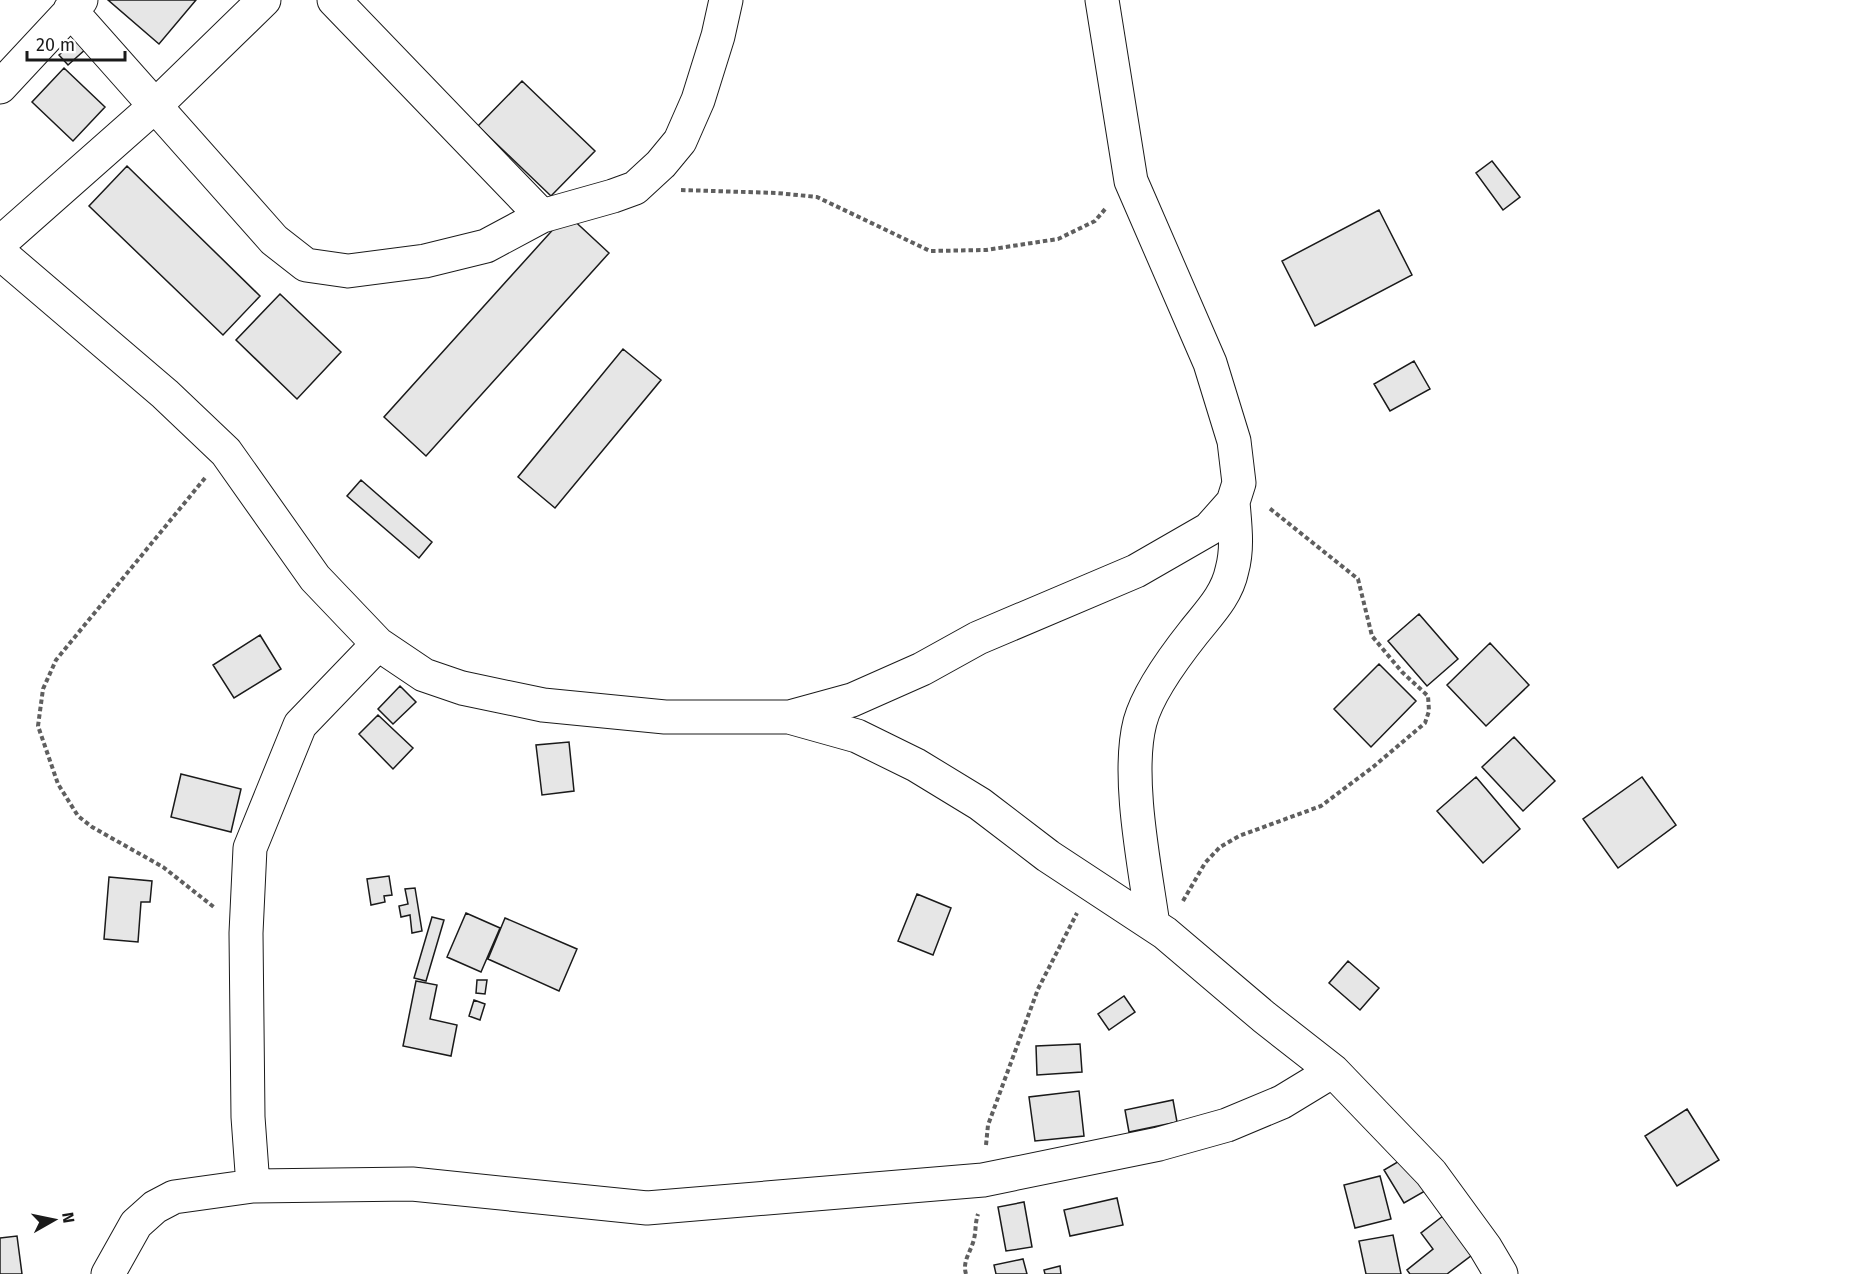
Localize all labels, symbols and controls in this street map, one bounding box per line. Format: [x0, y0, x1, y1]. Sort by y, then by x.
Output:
scale bar [27, 24, 124, 62]
text: 20 m [36, 34, 75, 56]
north arrow [24, 1190, 84, 1250]
text: N [58, 1211, 79, 1224]

